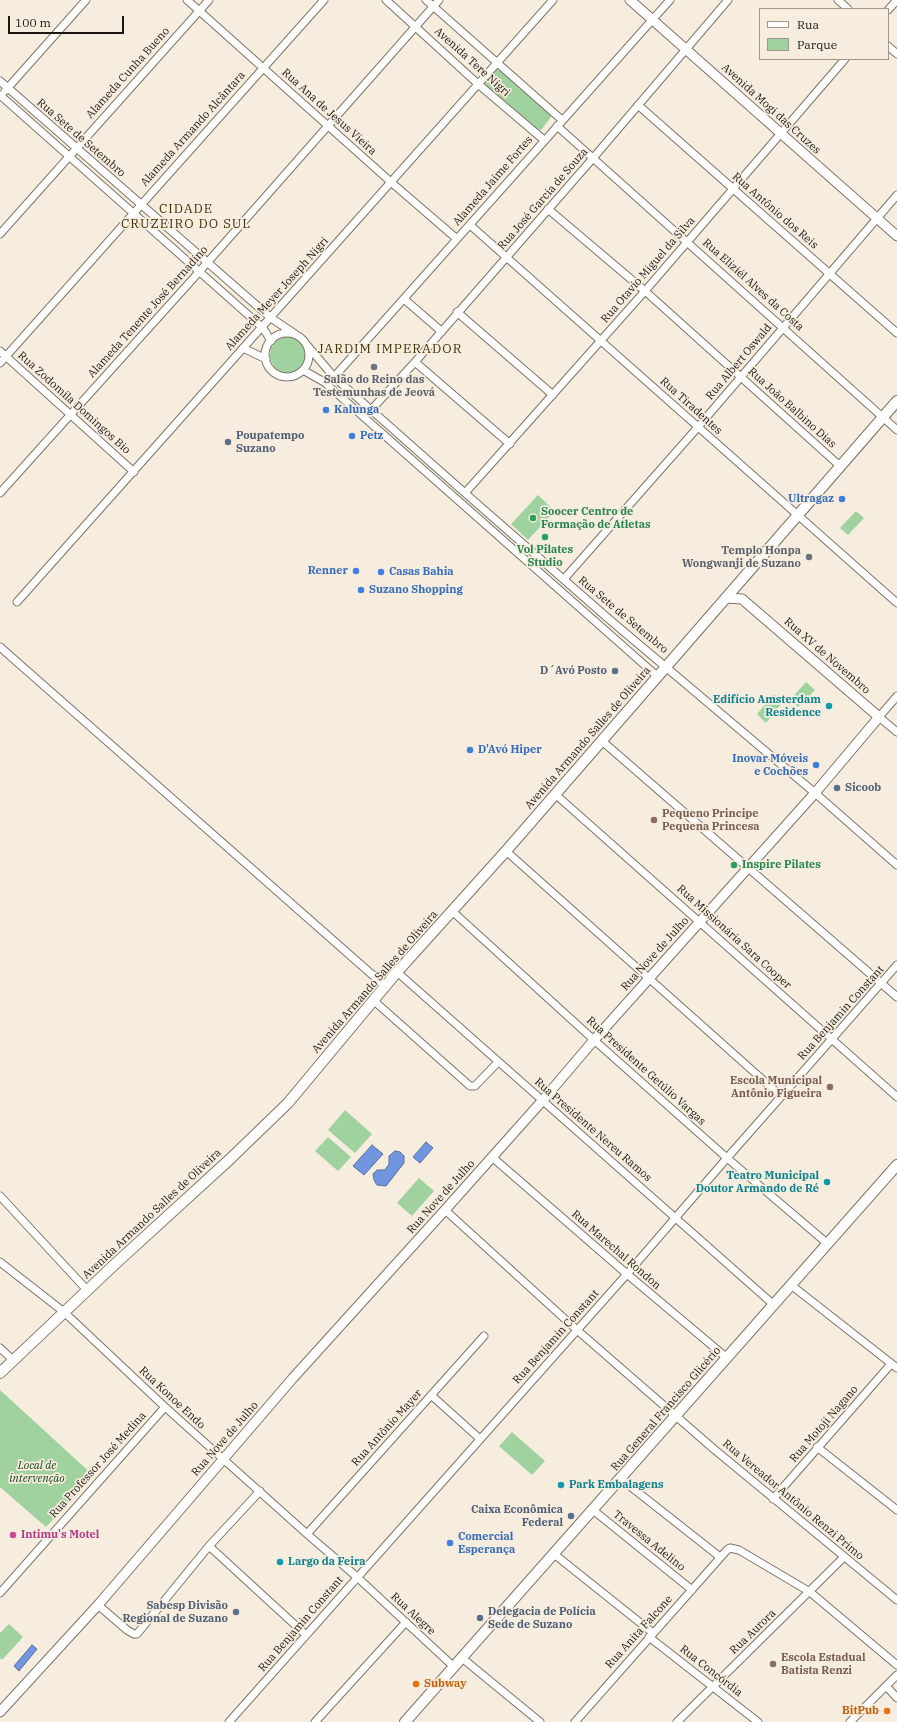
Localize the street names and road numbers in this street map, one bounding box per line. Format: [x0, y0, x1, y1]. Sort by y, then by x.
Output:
street label: Alameda Cunha Bueno [84, 25, 172, 121]
street label: Avenida Tere Nigri [432, 25, 512, 99]
street label: Avenida Mogi das Cruzes [719, 61, 823, 157]
street label: Rua Ana de Jesus Vieira [279, 66, 379, 158]
street label: Alameda Armando Alcântara [138, 69, 248, 189]
street label: Rua Sete de Setembro [34, 96, 128, 180]
street label: Alameda Jaime Fortes [450, 133, 536, 229]
street label: Rua José Garcia de Souza [495, 145, 591, 253]
street label: Rua Antônio dos Reis [729, 170, 821, 252]
street label: Rua Otavio Miguel da Silva [598, 214, 698, 326]
street label: Alameda Meyer Joseph Nigri [223, 235, 331, 353]
street label: Rua Eliziél Alves da Costa [700, 236, 806, 334]
street label: Alameda Tenente José Bernadino [85, 243, 211, 381]
street label: Rua Albert Oswald [703, 321, 775, 403]
street label: Rua Zodomila Domingos Bio [15, 349, 133, 457]
street label: Rua João Balbino Dias [745, 365, 839, 451]
street label: Rua Tiradentes [657, 375, 725, 437]
street label: Rua Sete de Setembro [576, 574, 670, 656]
street label: Rua XV de Novembro [781, 615, 873, 697]
street label: Avenida Armando Salles de Oliveira [522, 664, 654, 812]
street label: Rua Missionária Sara Cooper [674, 882, 794, 992]
street label: Avenida Armando Salles de Oliveira [309, 908, 441, 1056]
street label: Rua Nove de Julho [618, 914, 692, 994]
street label: Rua Benjamin Constant [795, 963, 887, 1063]
street label: Rua Presidente Getúlio Vargas [584, 1014, 708, 1128]
street label: Rua Presidente Nereu Ramos [532, 1075, 654, 1185]
street label: Avenida Armando Salles de Oliveira [80, 1146, 224, 1282]
street label: Rua Nove de Julho [404, 1157, 478, 1237]
street label: Rua Marechal Rondon [569, 1208, 663, 1292]
street label: Rua Benjamin Constant [510, 1287, 602, 1387]
street label: Rua General Francisco Glicério [608, 1344, 724, 1474]
street label: Rua Konoe Endo [136, 1364, 208, 1432]
street label: Rua Motoji Nagano [787, 1383, 861, 1465]
street label: Rua Antônio Mayer [349, 1387, 425, 1469]
street label: Rua Nove de Julho [189, 1399, 261, 1479]
street label: Rua Professor José Medina [47, 1409, 149, 1521]
street label: Rua Vereador Antônio Renzi Primo [720, 1437, 866, 1563]
street label: Travessa Adelino [610, 1508, 688, 1574]
street label: Rua Benjamin Constant [256, 1574, 346, 1674]
street label: Rua Alegre [388, 1590, 438, 1638]
street label: Rua Anita Falcone [603, 1593, 675, 1671]
street label: Rua Aurora [727, 1607, 779, 1657]
street label: Rua Concórdia [677, 1642, 745, 1700]

